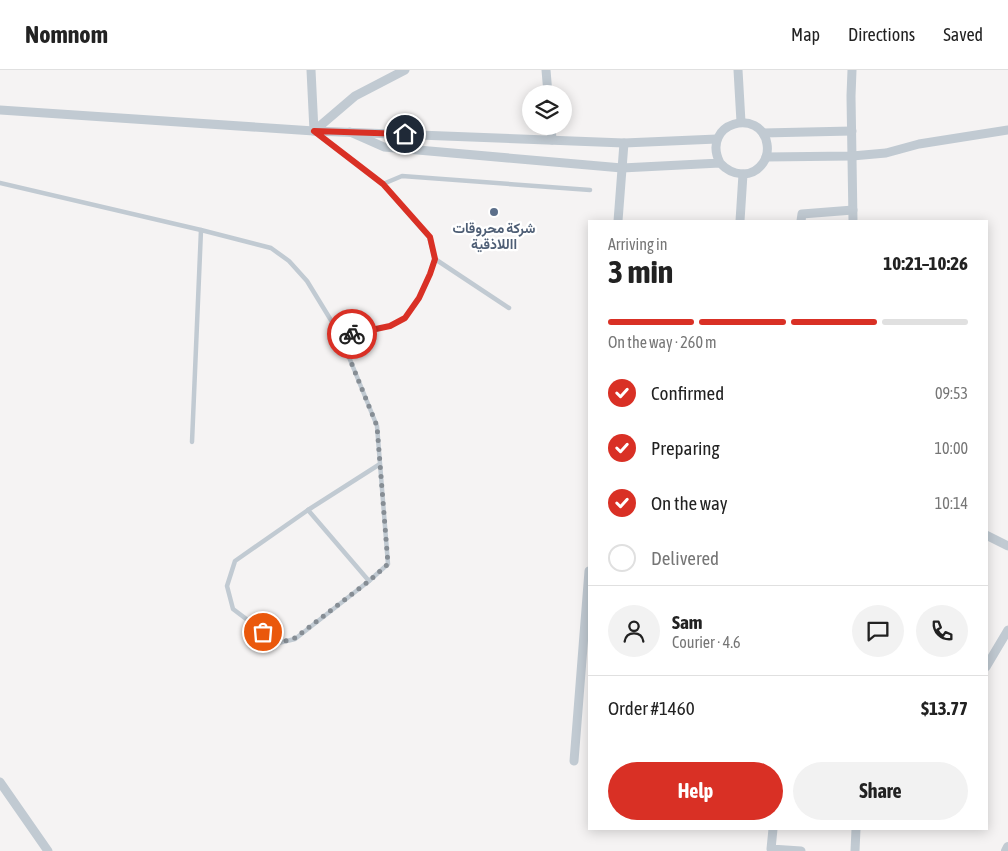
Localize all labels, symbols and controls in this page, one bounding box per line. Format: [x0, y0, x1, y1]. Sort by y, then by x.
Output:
text: Nomnom [25, 21, 108, 48]
text: Map [791, 24, 820, 45]
text: Directions [848, 24, 915, 45]
text: Saved [943, 24, 983, 45]
map controls [522, 85, 572, 135]
button: layers [522, 85, 572, 135]
pin [384, 113, 426, 155]
icon: home [391, 120, 419, 148]
marker: شركة محروقات االلاذقية [488, 206, 500, 218]
place label: شركة محروقات االلاذقية [452, 220, 536, 253]
text: Arriving in [608, 235, 668, 253]
text: 10:21–10:26 [883, 252, 968, 274]
text: 3 min [608, 253, 673, 290]
courier [327, 309, 377, 359]
icon: bike [338, 320, 366, 348]
text: On the way · 260 m [608, 333, 717, 351]
icon: check [608, 379, 636, 407]
text: Confirmed [651, 382, 724, 404]
text: 09:53 [935, 384, 968, 402]
icon: check [608, 434, 636, 462]
text: Preparing [651, 437, 720, 459]
text: 10:00 [934, 439, 968, 457]
icon: check [608, 489, 636, 517]
text: On the way [651, 492, 728, 514]
text: 10:14 [935, 494, 968, 512]
text: Delivered [651, 547, 719, 569]
button: person [608, 605, 660, 657]
button: chat [852, 605, 904, 657]
button: phone [916, 605, 968, 657]
pin [242, 611, 284, 653]
text: Sam [672, 611, 703, 633]
icon: bag [249, 618, 277, 646]
text: Courier · 4.6 [672, 633, 741, 651]
text: Order #1460 [608, 697, 695, 719]
text: $13.77 [921, 697, 968, 719]
button: Help [608, 762, 783, 820]
button: Share [793, 762, 968, 820]

